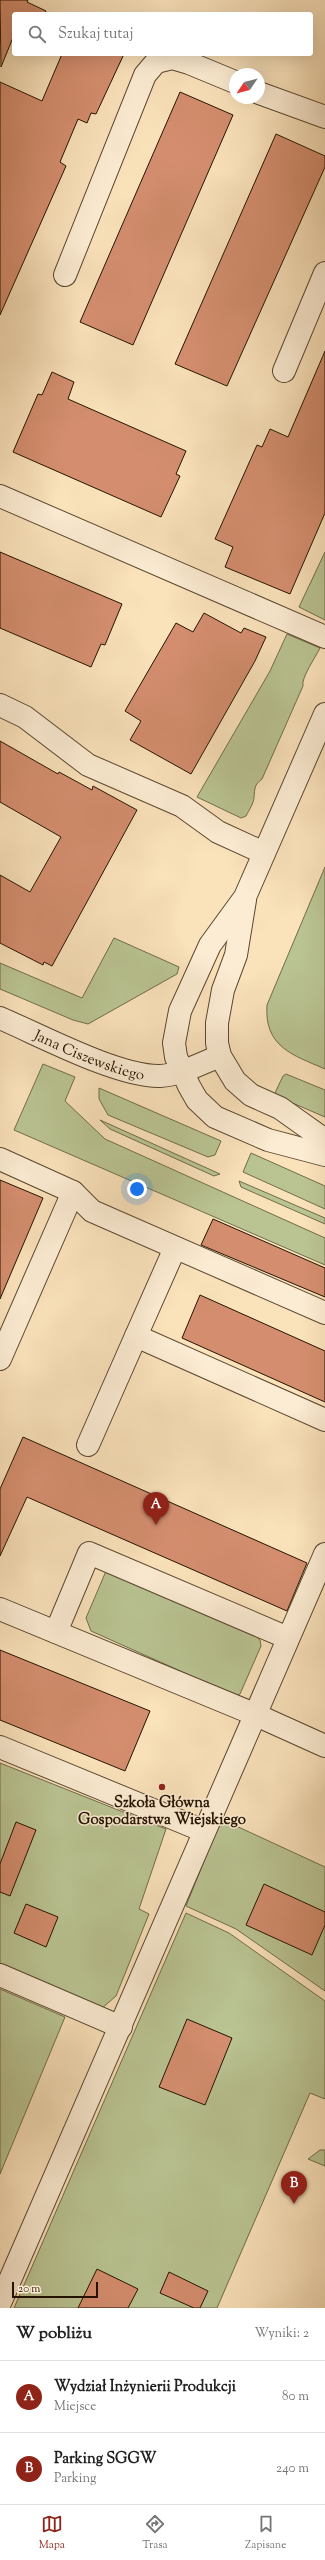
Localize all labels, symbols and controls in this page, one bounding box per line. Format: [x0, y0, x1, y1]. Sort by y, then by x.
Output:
search box [12, 12, 313, 56]
icon: search [26, 23, 48, 45]
text: Szukaj tutaj [58, 24, 133, 45]
north arrow [229, 68, 265, 104]
street label: Jana Ciszewskiego [29, 1025, 146, 1087]
your location [127, 1179, 147, 1199]
pin: A [143, 1492, 169, 1525]
marker: Szkoła Główna Gospodarstwa Wiejskiego [157, 1782, 167, 1792]
place label: Szkoła Główna Gospodarstwa Wiejskiego [78, 1793, 246, 1831]
pin: B [281, 2171, 307, 2204]
scale bar [12, 2280, 98, 2299]
text: 20 m [18, 2281, 40, 2297]
text: W pobliżu [16, 2322, 92, 2346]
text: Wyniki: 2 [254, 2325, 309, 2343]
text: Wydział Inżynierii Produkcji [54, 2377, 236, 2398]
text: A [24, 2388, 34, 2406]
text: 80 m [282, 2388, 309, 2406]
text: Miejsce [54, 2398, 96, 2416]
text: Parking SGGW [54, 2449, 156, 2470]
text: B [25, 2460, 33, 2478]
text: 240 m [276, 2460, 309, 2478]
text: Parking [54, 2470, 96, 2488]
tab: Mapa [39, 2513, 65, 2553]
tab: Trasa [142, 2513, 168, 2553]
tab: Zapisane [245, 2513, 286, 2553]

